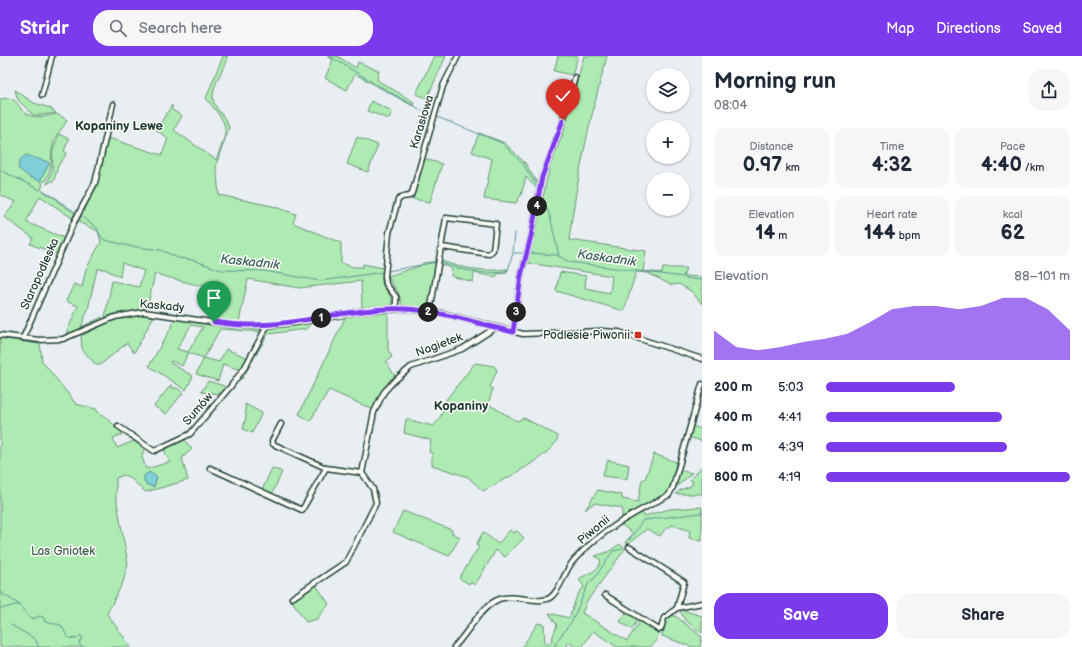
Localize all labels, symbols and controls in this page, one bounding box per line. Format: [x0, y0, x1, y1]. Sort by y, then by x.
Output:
search box [93, 10, 373, 46]
text: Stridr [20, 17, 69, 40]
icon: search [107, 17, 129, 39]
text: Search here [139, 19, 222, 38]
text: Map [886, 20, 914, 37]
text: Directions [936, 20, 1001, 37]
text: Saved [1023, 20, 1062, 37]
map controls [646, 68, 690, 216]
button: layers [646, 68, 690, 112]
text: Morning run [714, 68, 836, 95]
button: share [1028, 69, 1070, 111]
pin [546, 79, 580, 120]
icon: check [552, 85, 574, 107]
street label: Karasiowa [407, 93, 437, 151]
text: 08:04 [714, 97, 747, 113]
district label: Kopaniny Lewe [75, 118, 164, 134]
button: + [646, 120, 690, 164]
text: Distance [749, 140, 793, 153]
text: Time [880, 140, 904, 153]
text: Pace [1000, 140, 1025, 153]
text: 0.97 [743, 153, 782, 177]
text: 4:32 [872, 153, 912, 177]
text: 4:40 [981, 153, 1022, 177]
text: km [782, 161, 800, 174]
text: /km [1022, 161, 1044, 174]
button: − [646, 172, 690, 216]
pin: 4 [527, 196, 547, 216]
text: 4 [534, 199, 540, 212]
text: Elevation [748, 208, 794, 221]
text: Heart rate [867, 208, 917, 221]
text: kcal [1003, 208, 1023, 221]
text: 14 [755, 221, 775, 245]
text: 144 [864, 221, 896, 245]
text: 62 [1001, 221, 1025, 245]
text: m [775, 229, 787, 242]
text: bpm [896, 229, 920, 242]
street label: Staropodleska [17, 236, 63, 312]
water label: Kaskadnik [576, 246, 638, 270]
water label: Kaskadnik [220, 251, 281, 273]
text: Elevation [714, 268, 768, 284]
text: 88–101 m [1014, 268, 1070, 284]
pin [197, 281, 231, 322]
icon: arrive [203, 287, 225, 309]
street label: Kaskady [139, 297, 186, 315]
pin: 2 [418, 302, 438, 322]
pin: 3 [506, 302, 526, 322]
text: 2 [425, 305, 431, 318]
text: 3 [513, 305, 519, 318]
pin: 1 [311, 308, 331, 328]
text: 1 [319, 311, 323, 324]
place label: Podlesie Piwonii [543, 328, 630, 343]
street label: Nagietek [413, 330, 465, 360]
marker: Podlesie Piwonii [633, 330, 643, 340]
text: 200 m [714, 379, 752, 395]
text: 5:03 [778, 379, 804, 395]
street label: Sumów [180, 389, 216, 429]
district label: Kopaniny [434, 398, 488, 414]
text: 400 m [714, 409, 752, 425]
text: 4:41 [778, 409, 802, 425]
text: 600 m [714, 439, 753, 455]
text: 4:39 [778, 439, 804, 455]
text: 800 m [714, 469, 753, 485]
text: 4:19 [778, 469, 801, 485]
street label: Piwonii [575, 512, 613, 548]
park label: Las Gniotek [31, 544, 95, 559]
button: Save [714, 593, 888, 639]
button: Share [896, 593, 1070, 639]

